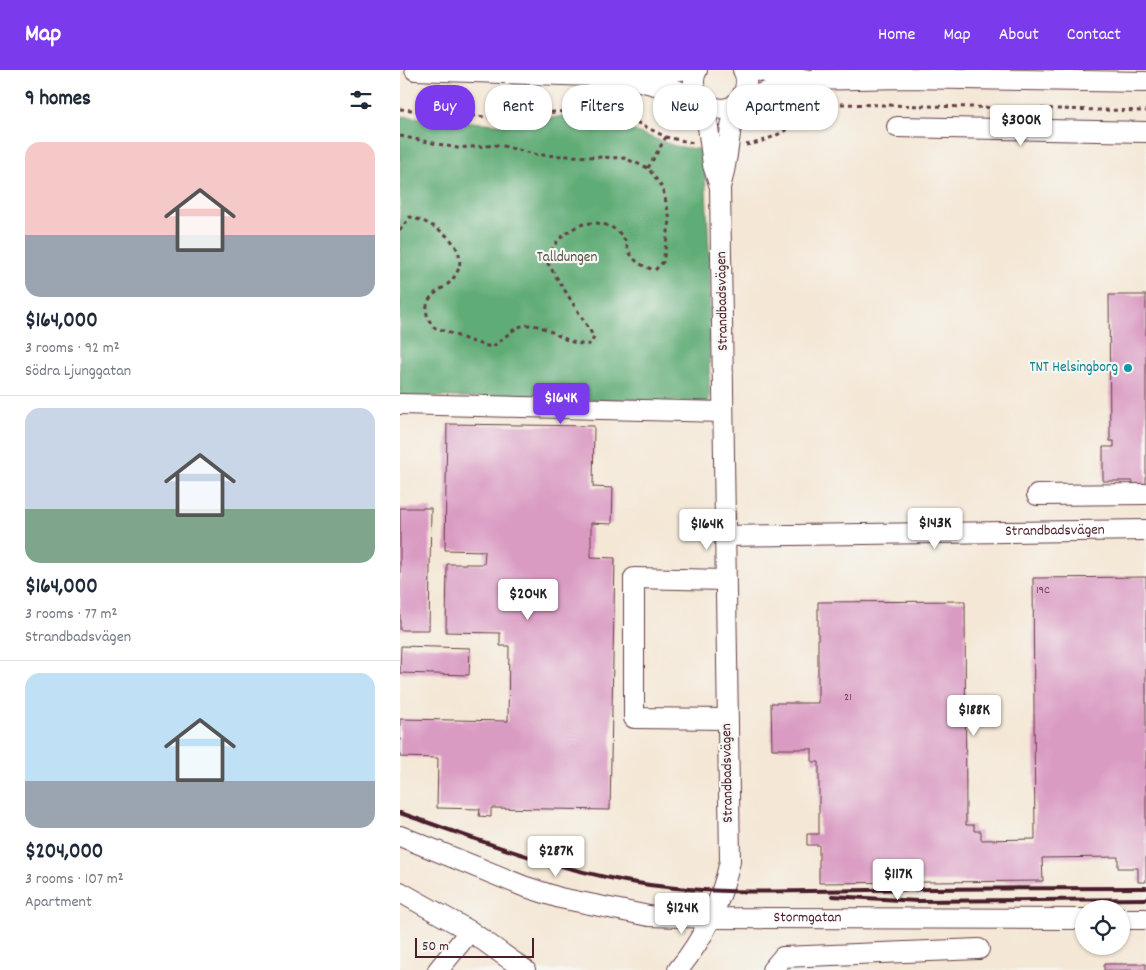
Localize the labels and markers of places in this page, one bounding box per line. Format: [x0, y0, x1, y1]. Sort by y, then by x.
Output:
pin: $300K [986, 104, 1056, 147]
place label: TNT Helsingborg [1029, 357, 1118, 379]
marker: TNT Helsingborg [1122, 362, 1134, 374]
pin: $164K [526, 382, 596, 425]
pin: $164K [672, 508, 742, 551]
pin: $143K [900, 508, 970, 550]
pin: $204K [493, 578, 563, 621]
pin: $188K [939, 694, 1009, 737]
pin: $287K [521, 836, 591, 878]
pin: $117K [863, 858, 933, 901]
pin: $124K [647, 892, 717, 935]

